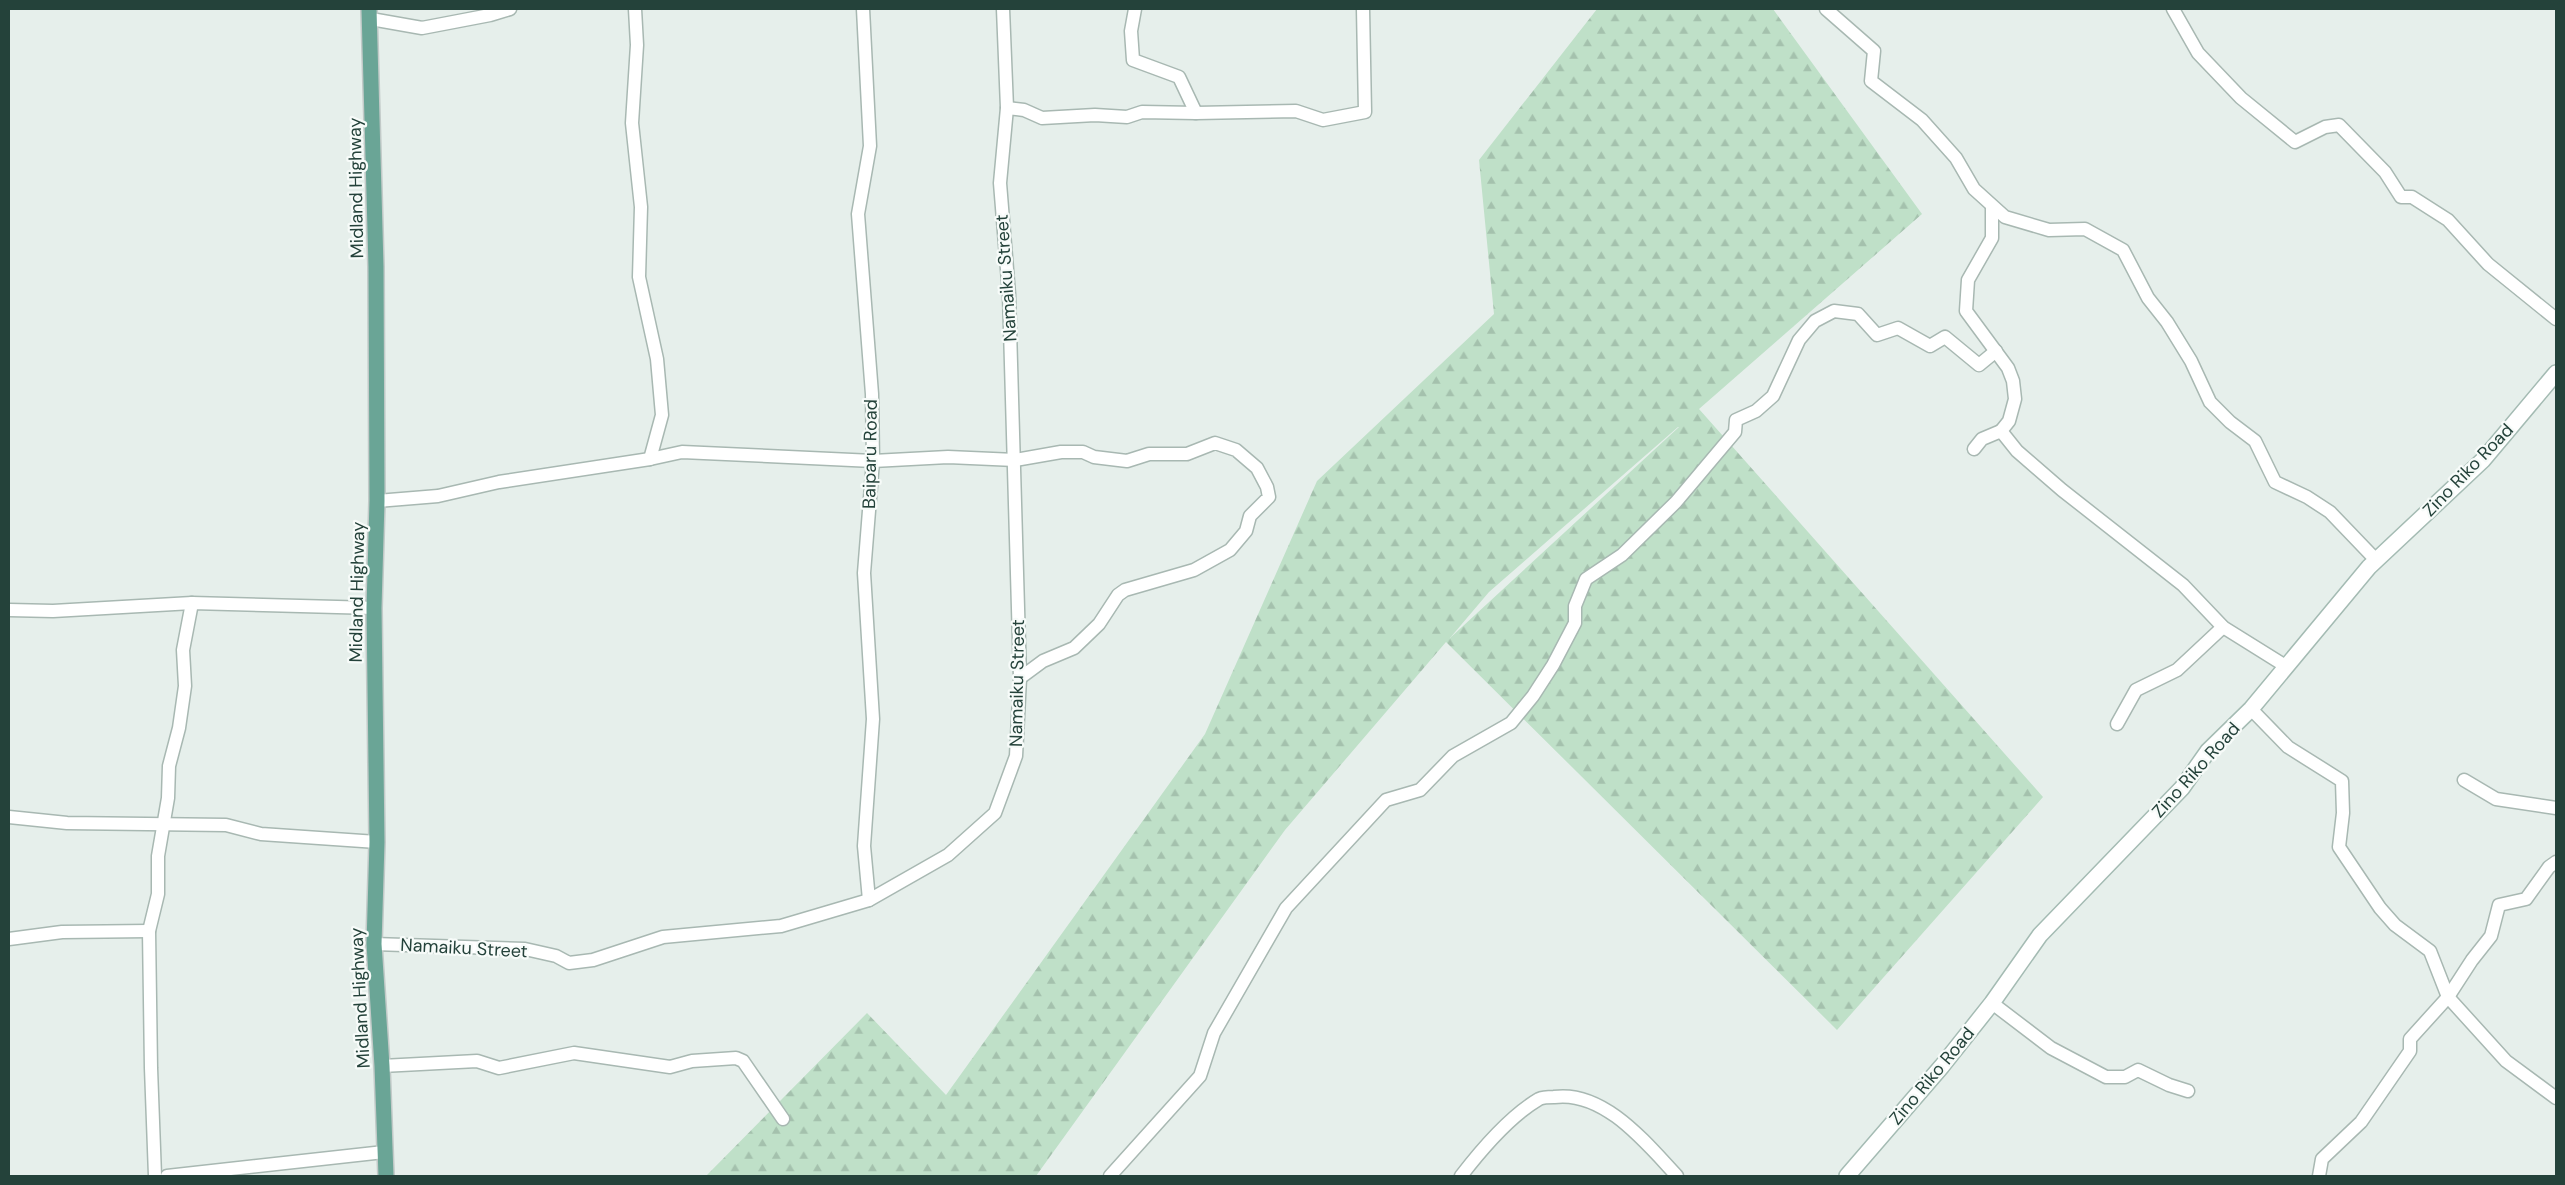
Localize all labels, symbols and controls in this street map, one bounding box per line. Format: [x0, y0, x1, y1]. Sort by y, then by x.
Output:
street label: Midland Highway [343, 117, 369, 259]
street label: Namaiku Street [990, 214, 1022, 342]
street label: Baiparu Road [857, 399, 883, 509]
street label: Zino Riko Road [2417, 418, 2519, 522]
street label: Midland Highway [344, 521, 370, 663]
street label: Namaiku Street [1004, 619, 1030, 747]
street label: Zino Riko Road [2147, 717, 2245, 823]
street label: Midland Highway [344, 927, 376, 1069]
street label: Namaiku Street [400, 933, 528, 963]
street label: Zino Riko Road [1884, 1022, 1980, 1130]

